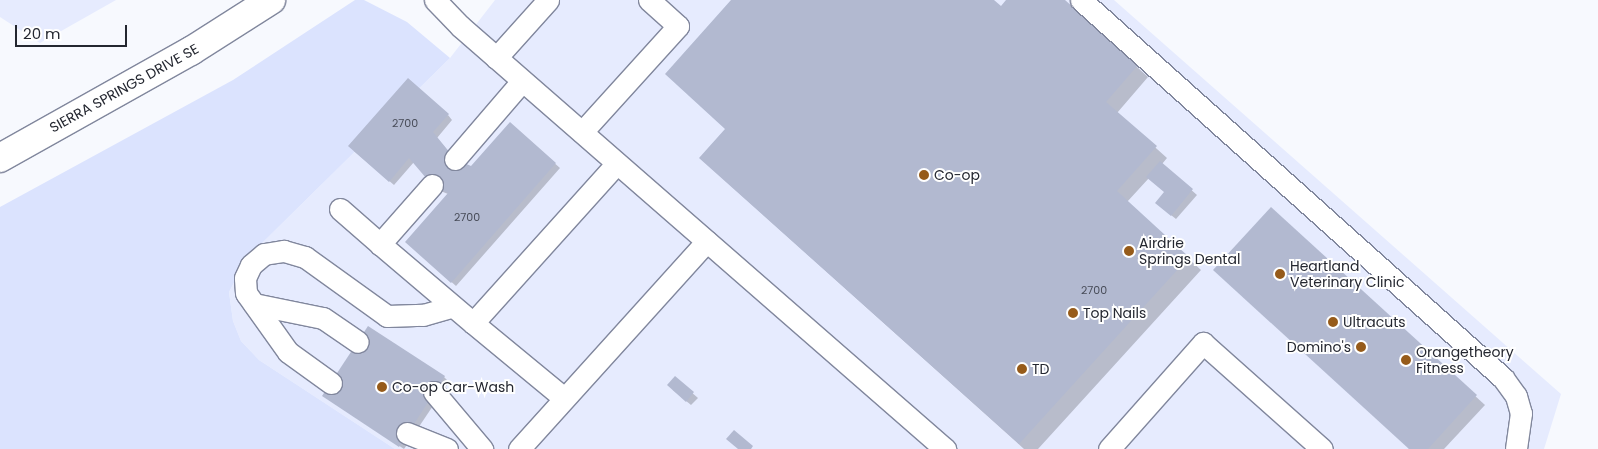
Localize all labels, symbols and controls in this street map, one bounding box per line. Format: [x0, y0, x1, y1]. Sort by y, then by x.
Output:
scale bar [18, 15, 130, 47]
text: 20 m [23, 23, 61, 44]
street label: SIERRA SPRINGS DRIVE SE [47, 40, 201, 136]
house number: 2700 [392, 116, 418, 130]
place label: Co-op [934, 167, 980, 183]
marker: Co-op [918, 169, 930, 181]
house number: 2700 [454, 210, 480, 224]
place label: Airdrie Springs Dental [1139, 235, 1240, 268]
marker: Airdrie Springs Dental [1123, 245, 1135, 257]
place label: Heartland Veterinary Clinic [1290, 258, 1404, 290]
marker: Heartland Veterinary Clinic [1274, 268, 1286, 280]
house number: 2700 [1081, 283, 1107, 297]
place label: Top Nails [1083, 305, 1146, 321]
marker: Top Nails [1067, 307, 1079, 319]
place label: Ultracuts [1343, 314, 1406, 330]
marker: Ultracuts [1327, 316, 1339, 328]
place label: Domino's [1287, 339, 1351, 355]
marker: Domino's [1355, 341, 1367, 353]
place label: Orangetheory Fitness [1416, 344, 1514, 377]
marker: Orangetheory Fitness [1400, 354, 1412, 366]
place label: TD [1032, 361, 1049, 377]
marker: TD [1016, 363, 1028, 375]
place label: Co-op Car-Wash [392, 379, 514, 395]
marker: Co-op Car-Wash [376, 381, 388, 393]

